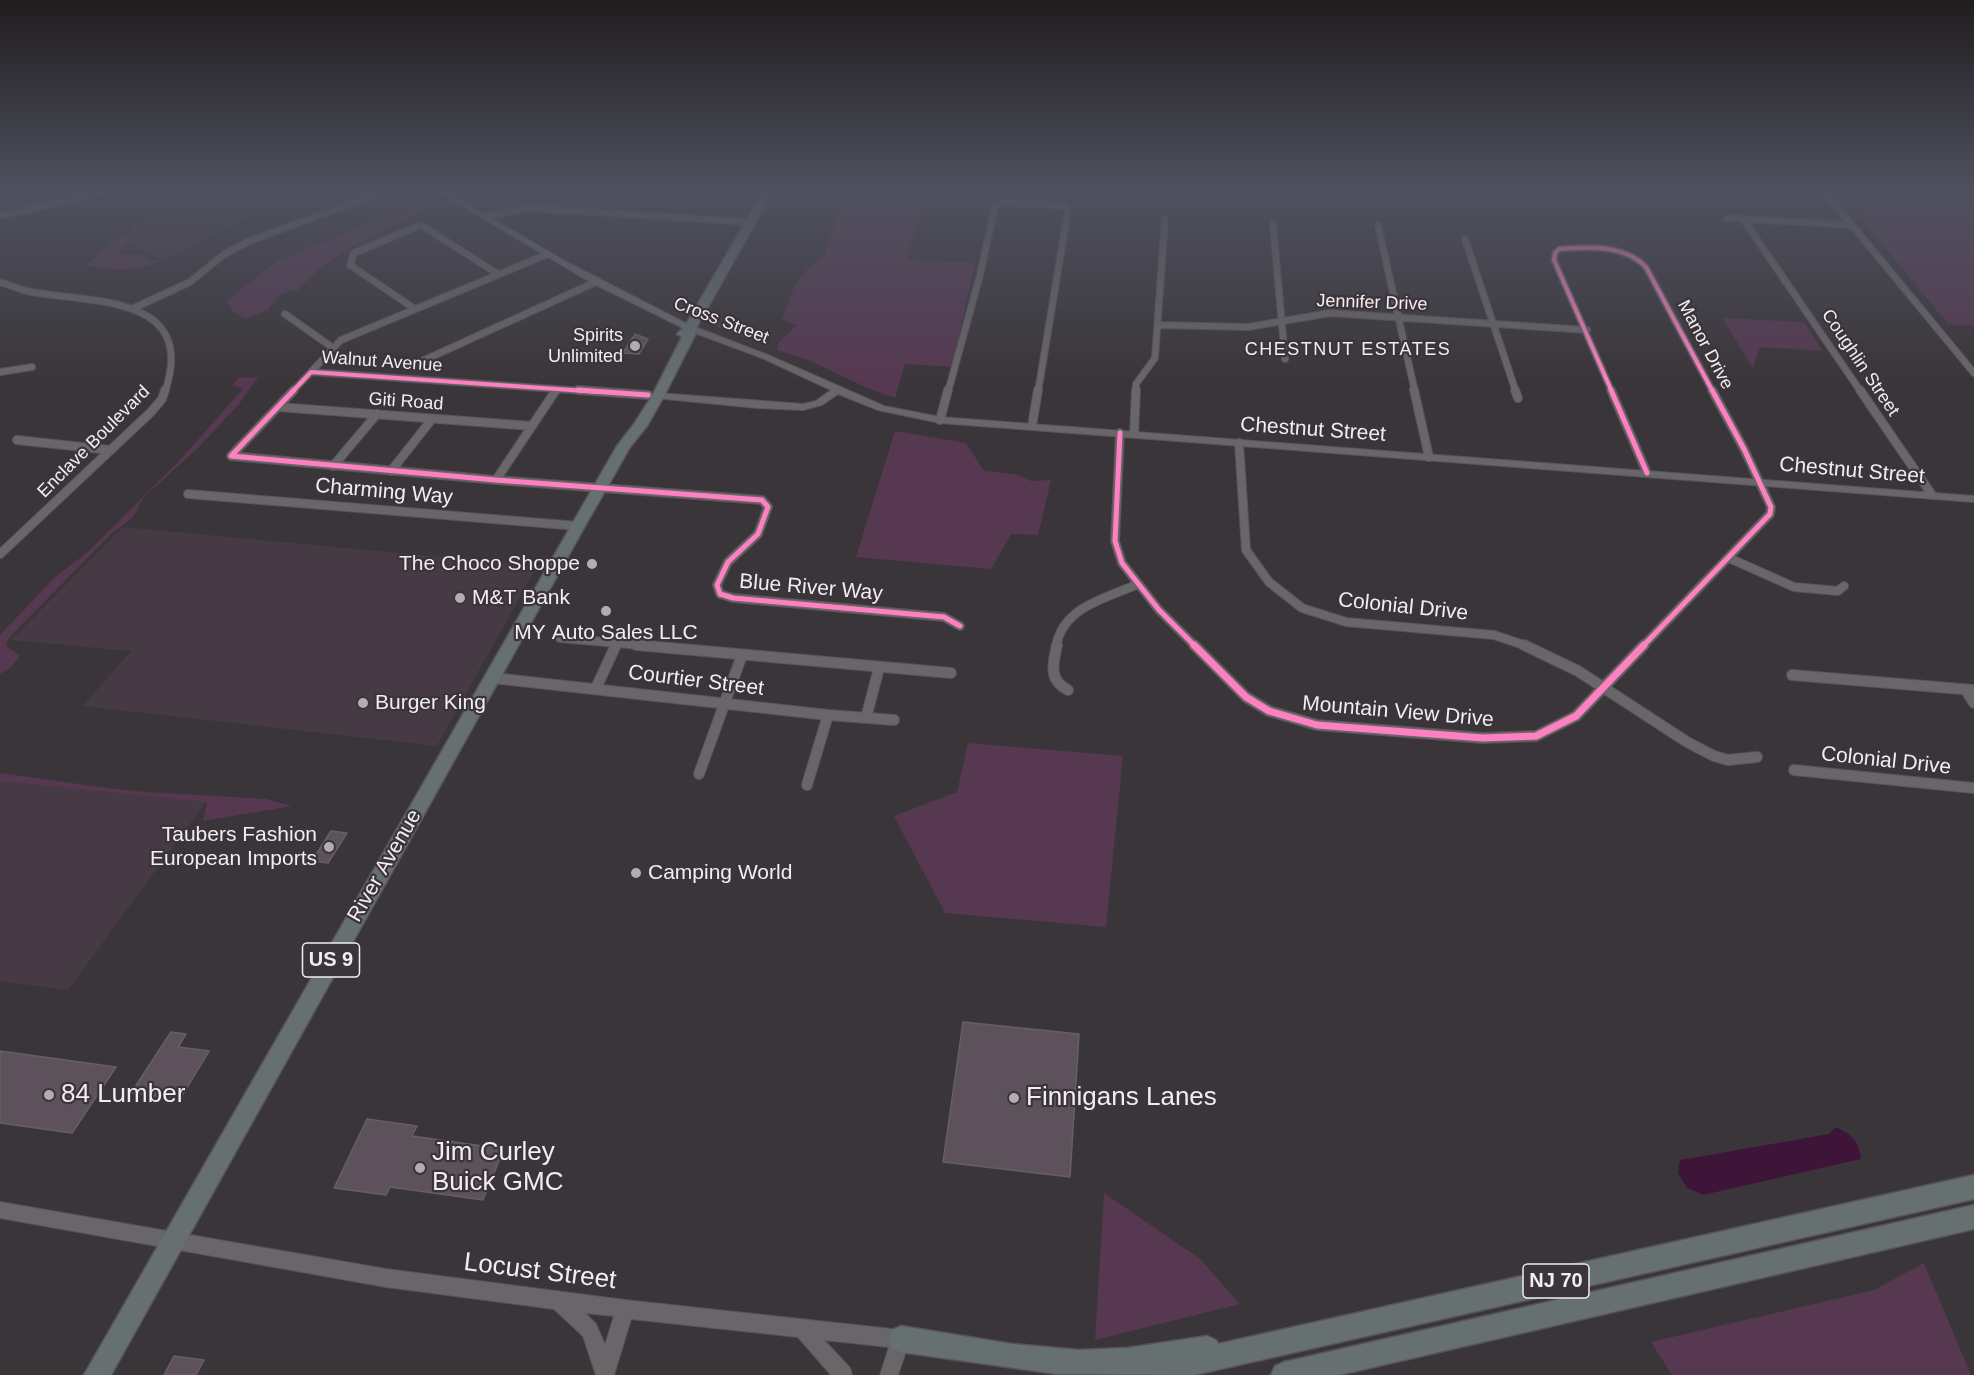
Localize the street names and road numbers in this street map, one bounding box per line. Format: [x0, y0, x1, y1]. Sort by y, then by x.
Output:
street label: Jennifer Drive [1316, 290, 1428, 316]
street label: Cross Street [670, 293, 772, 349]
street label: Manor Drive [1672, 297, 1738, 393]
street label: Coughlin Street [1816, 306, 1904, 420]
street label: Walnut Avenue [321, 347, 443, 377]
street label: Enclave Boulevard [33, 381, 155, 503]
street label: Giti Road [368, 389, 444, 415]
street label: Chestnut Street [1239, 412, 1387, 448]
street label: Chestnut Street [1778, 452, 1926, 490]
street label: Charming Way [314, 473, 454, 511]
street label: Blue River Way [738, 569, 884, 607]
street label: Colonial Drive [1337, 588, 1469, 626]
street label: Courtier Street [627, 660, 765, 702]
street label: Mountain View Drive [1301, 691, 1495, 733]
street label: Colonial Drive [1820, 742, 1952, 780]
street label: River Avenue [343, 805, 427, 927]
road number: US 9 [302, 943, 360, 977]
street label: Locust Street [462, 1247, 618, 1297]
road number: NJ 70 [1523, 1264, 1589, 1298]

